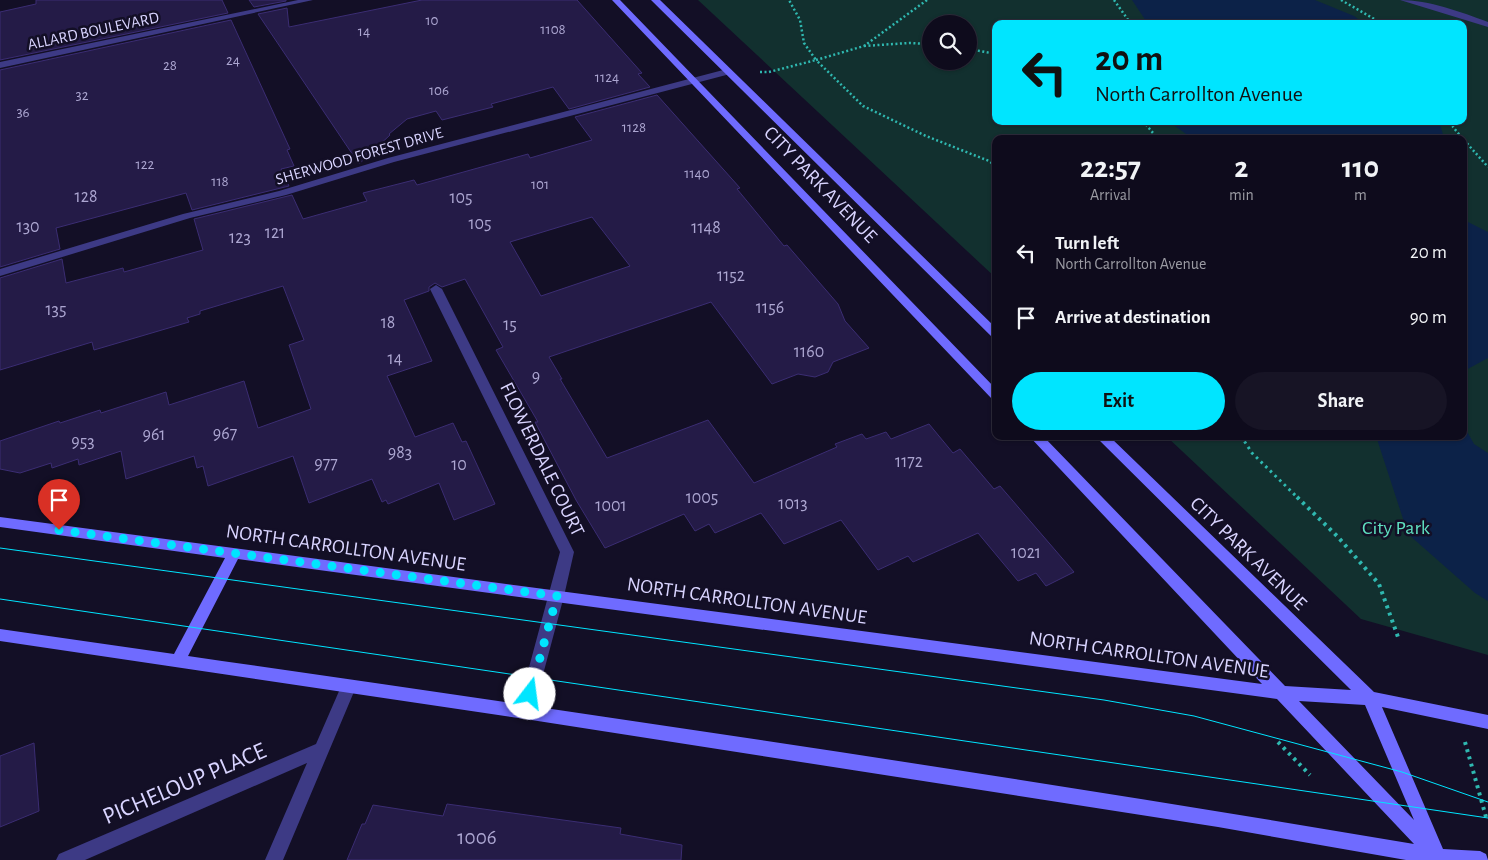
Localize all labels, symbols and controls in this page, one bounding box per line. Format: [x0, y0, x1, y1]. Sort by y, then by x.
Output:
street label: ALLARD BOULEVARD [26, 9, 160, 53]
house number: 10 [425, 13, 439, 28]
map controls [922, 15, 977, 70]
button: search [922, 15, 977, 70]
house number: 1108 [540, 22, 566, 37]
house number: 14 [358, 24, 370, 39]
icon: left [1012, 40, 1077, 105]
text: 20 m [1095, 42, 1163, 77]
house number: 24 [226, 53, 240, 68]
house number: 28 [163, 58, 177, 73]
house number: 1124 [595, 70, 619, 85]
house number: 106 [429, 83, 449, 98]
text: North Carrollton Avenue [1095, 83, 1303, 105]
house number: 32 [75, 88, 89, 103]
house number: 36 [16, 105, 30, 120]
house number: 1128 [622, 120, 646, 135]
street label: CITY PARK AVENUE [760, 123, 881, 247]
street label: SHERWOOD FOREST DRIVE [274, 124, 445, 188]
text: 22:57 [1080, 153, 1141, 183]
text: 2 [1234, 153, 1248, 183]
text: 110 [1342, 153, 1379, 183]
house number: 122 [136, 157, 155, 172]
house number: 1140 [684, 166, 710, 181]
house number: 118 [211, 174, 229, 189]
house number: 101 [531, 177, 549, 192]
text: Arrival [1090, 187, 1131, 203]
text: min [1229, 187, 1254, 203]
text: m [1354, 187, 1367, 203]
house number: 128 [75, 188, 97, 206]
house number: 105 [449, 189, 473, 207]
house number: 105 [468, 215, 492, 233]
house number: 130 [16, 218, 40, 236]
house number: 1148 [691, 219, 721, 237]
house number: 121 [265, 224, 285, 242]
house number: 123 [229, 229, 251, 247]
text: Turn left [1055, 234, 1119, 253]
icon: left [1012, 239, 1040, 267]
text: 20 m [1410, 243, 1447, 262]
text: North Carrollton Avenue [1055, 256, 1206, 272]
house number: 1152 [717, 267, 745, 285]
house number: 1156 [756, 299, 784, 317]
house number: 135 [45, 301, 67, 319]
icon: arrive [1012, 304, 1040, 332]
text: Arrive at destination [1055, 308, 1211, 327]
text: 90 m [1410, 308, 1447, 327]
house number: 18 [381, 314, 395, 332]
house number: 15 [503, 316, 517, 334]
house number: 1160 [794, 343, 824, 361]
house number: 14 [388, 350, 403, 368]
house number: 9 [532, 368, 540, 386]
button: Exit [1012, 372, 1225, 430]
button: Share [1235, 372, 1447, 430]
street label: FLOWERDALE COURT [496, 379, 588, 540]
house number: 967 [213, 425, 237, 443]
house number: 961 [142, 426, 166, 444]
house number: 953 [71, 433, 95, 451]
house number: 983 [388, 444, 412, 462]
house number: 1172 [895, 453, 923, 471]
house number: 977 [314, 455, 338, 473]
house number: 10 [451, 456, 467, 474]
pin [38, 479, 80, 530]
icon: arrive [45, 486, 73, 514]
house number: 1005 [686, 489, 718, 507]
street label: CITY PARK AVENUE [1186, 493, 1311, 614]
house number: 1013 [778, 495, 808, 513]
house number: 1001 [595, 497, 627, 515]
park label: City Park [1362, 518, 1430, 538]
street label: NORTH CARROLLTON AVENUE [225, 521, 467, 575]
house number: 1021 [1011, 544, 1041, 562]
street label: NORTH CARROLLTON AVENUE [626, 574, 868, 628]
street label: NORTH CARROLLTON AVENUE [1028, 628, 1270, 682]
position arrow [503, 667, 555, 719]
street label: PICHELOUP PLACE [99, 739, 270, 829]
house number: 1006 [457, 827, 497, 848]

